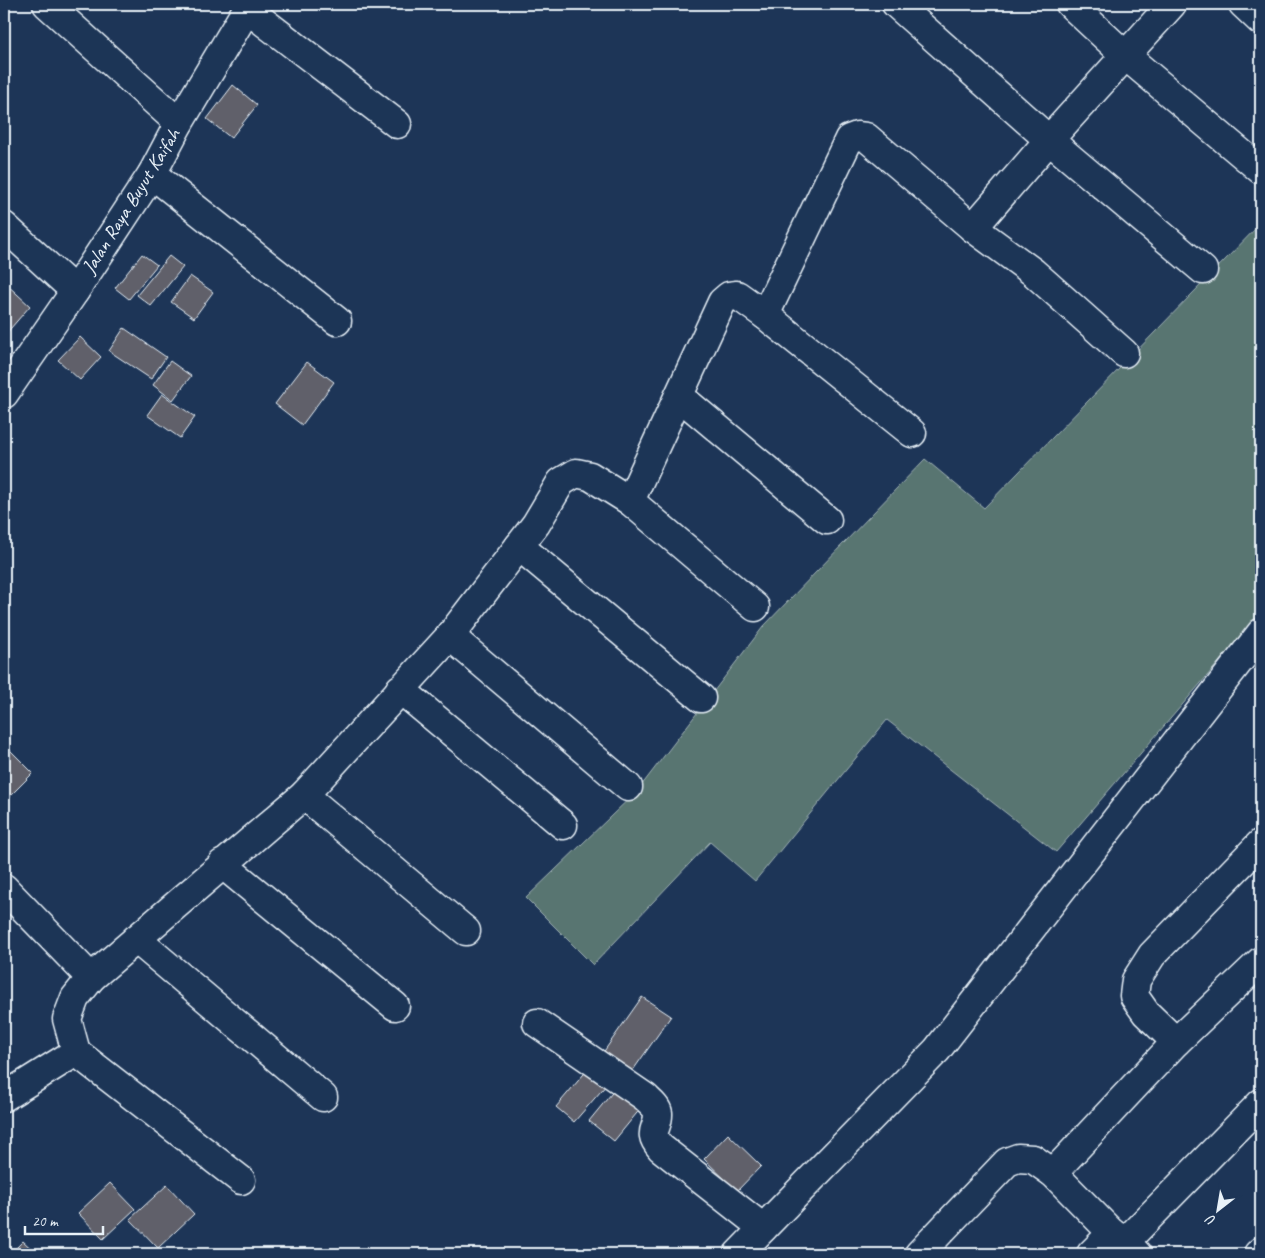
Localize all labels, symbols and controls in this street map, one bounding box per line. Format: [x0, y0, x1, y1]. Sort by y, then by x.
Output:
street label: Jalan Raya Buyut Kaifah [76, 122, 187, 279]
north arrow [1192, 1186, 1242, 1236]
scale bar [25, 1203, 102, 1235]
text: U [1202, 1210, 1219, 1230]
text: 20 m [32, 1212, 59, 1231]

